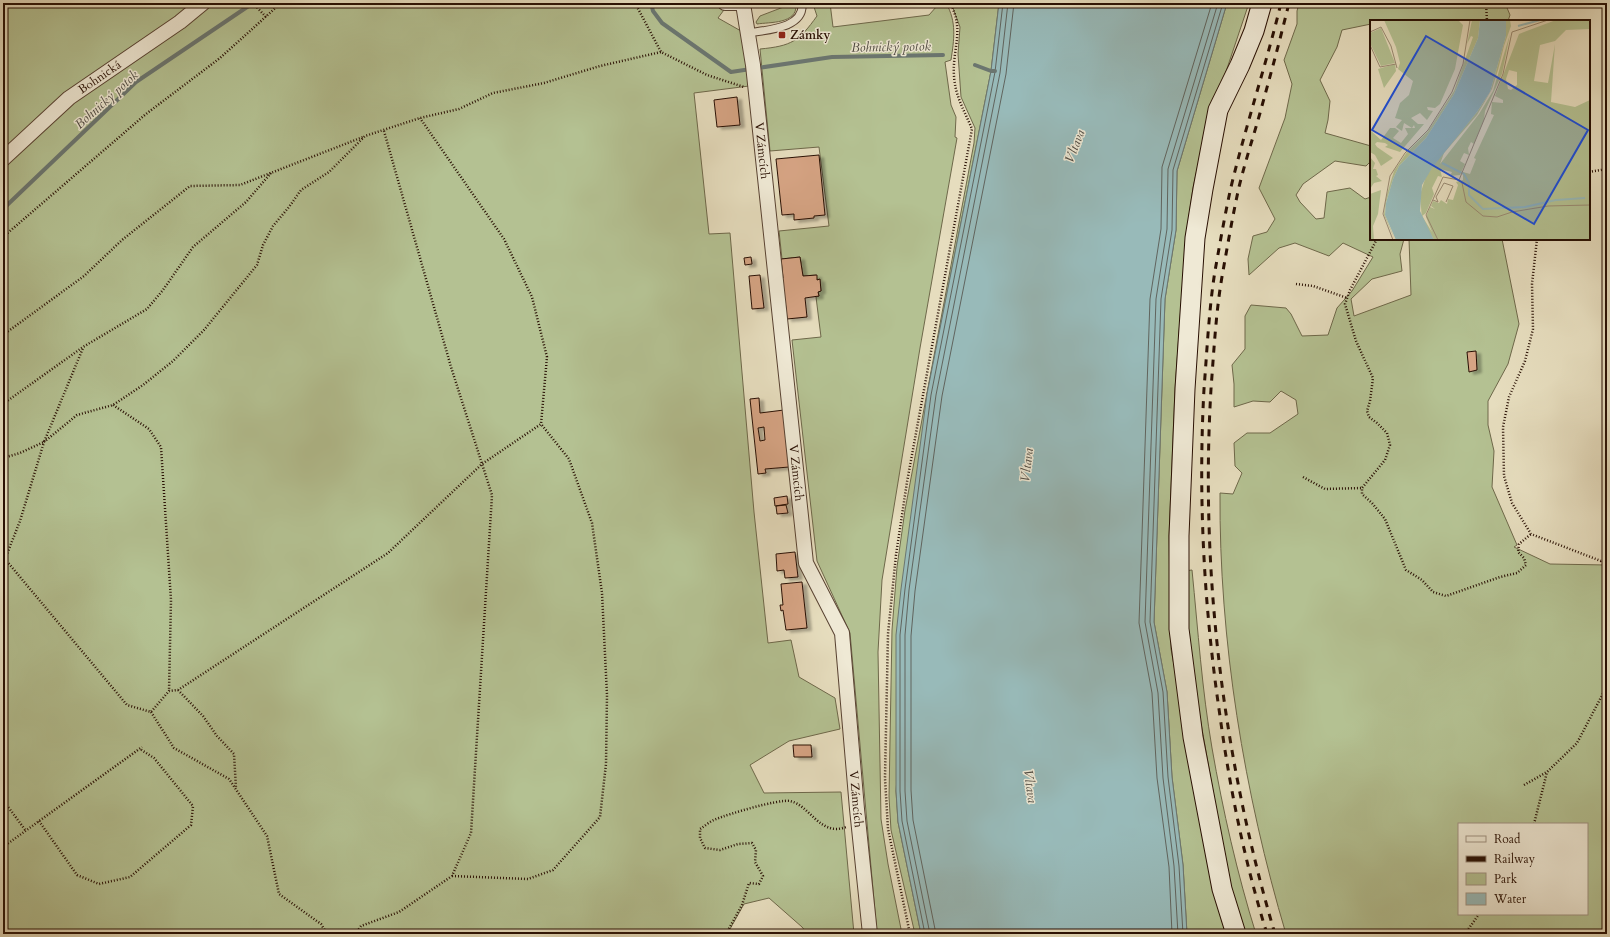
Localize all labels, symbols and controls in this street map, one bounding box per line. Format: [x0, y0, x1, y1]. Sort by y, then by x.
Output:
inset map [1370, 20, 1590, 240]
place label: Zámky [790, 27, 830, 43]
marker: Zámky [777, 30, 787, 40]
water label: Bohnický potok [851, 37, 932, 57]
street label: Bohnická [75, 56, 125, 97]
water label: Bohnický potok [71, 66, 143, 133]
street label: V Zámcích [751, 122, 773, 180]
water label: Vltava [1060, 127, 1089, 165]
street label: V Zámcích [785, 444, 807, 502]
water label: Vltava [1016, 447, 1038, 483]
water label: Vltava [1019, 768, 1041, 804]
street label: V Zámcích [846, 770, 867, 829]
legend [1458, 823, 1588, 915]
text: Road [1494, 831, 1521, 847]
text: Railway [1494, 851, 1536, 867]
text: Park [1494, 871, 1518, 887]
text: Water [1493, 891, 1527, 907]

